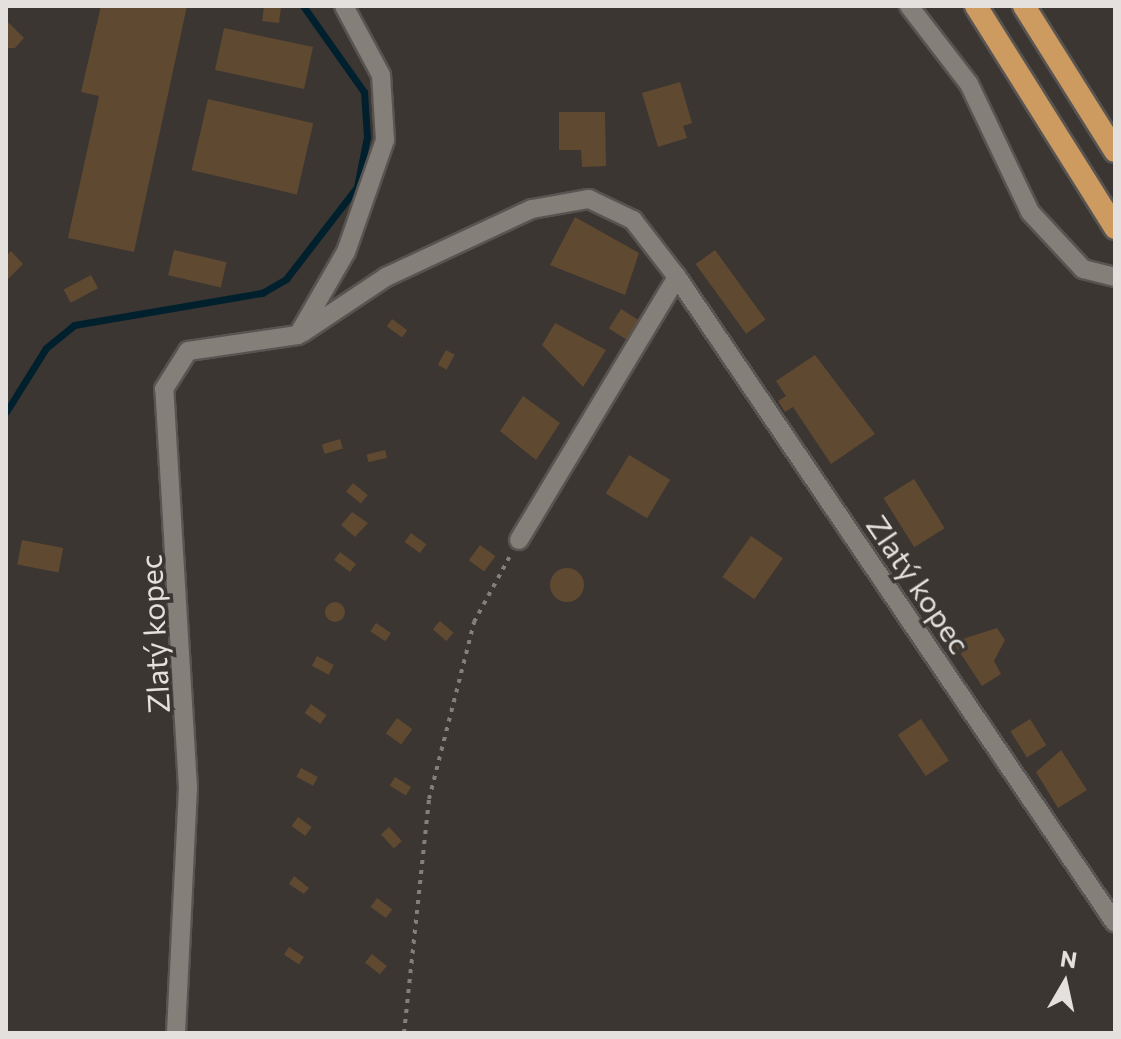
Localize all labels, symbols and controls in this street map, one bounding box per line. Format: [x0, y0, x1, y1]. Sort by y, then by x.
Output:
street label: Zlatý kopec [860, 508, 978, 660]
street label: Zlatý kopec [132, 554, 176, 714]
north arrow [1025, 943, 1105, 1023]
text: N [1059, 944, 1079, 973]

